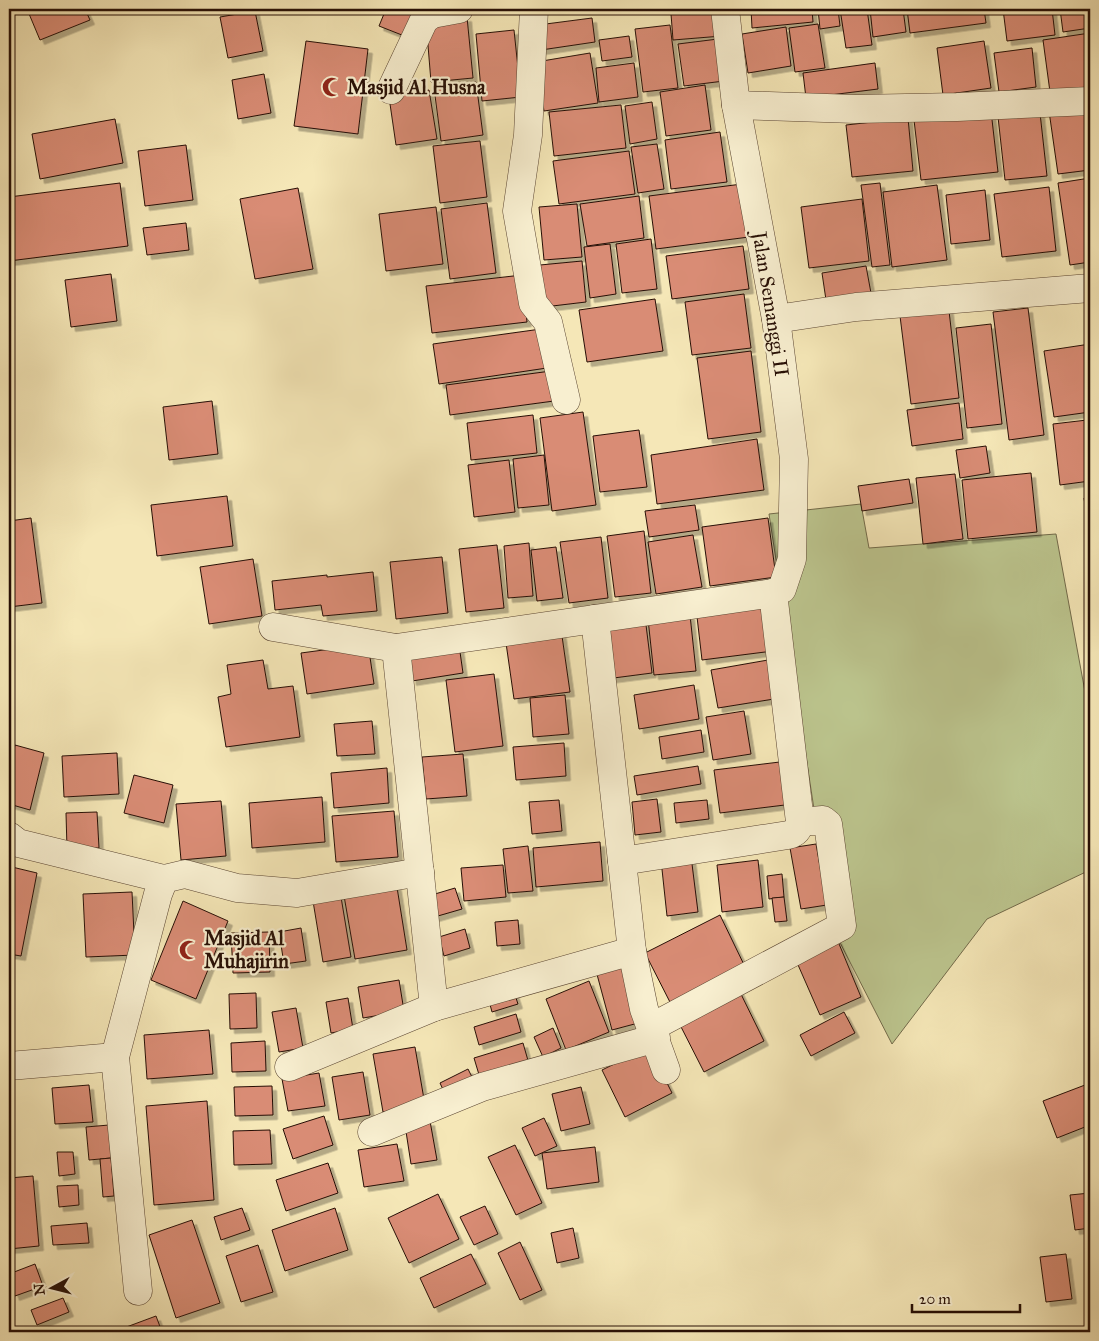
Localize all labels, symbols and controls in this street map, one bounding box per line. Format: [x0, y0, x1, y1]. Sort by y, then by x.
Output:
place label: Masjid Al Husna [347, 75, 486, 100]
mosque icon: Masjid Al Husna [321, 76, 343, 98]
street label: Jalan Semanggi II [746, 228, 794, 378]
place label: Masjid Al Muhajirin [204, 926, 289, 974]
mosque icon: Masjid Al Muhajirin [178, 939, 200, 961]
north arrow [28, 1264, 78, 1314]
scale bar [912, 1281, 1019, 1313]
text: N [30, 1282, 49, 1296]
text: 20 m [919, 1290, 951, 1308]

